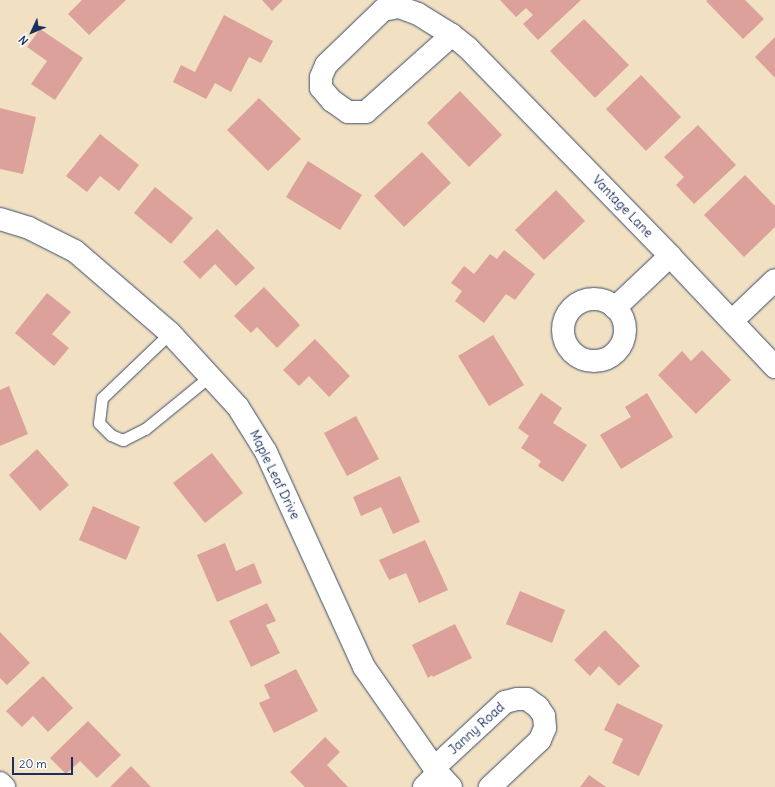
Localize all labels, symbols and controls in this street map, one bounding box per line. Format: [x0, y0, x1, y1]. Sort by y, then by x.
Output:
north arrow [12, 12, 52, 52]
text: N [16, 33, 31, 48]
street label: Vantage Lane [588, 173, 656, 241]
street label: Maple Leaf Drive [246, 428, 302, 522]
street label: Janny Road [446, 700, 508, 758]
scale bar [14, 749, 75, 775]
text: 20 m [19, 756, 47, 771]

